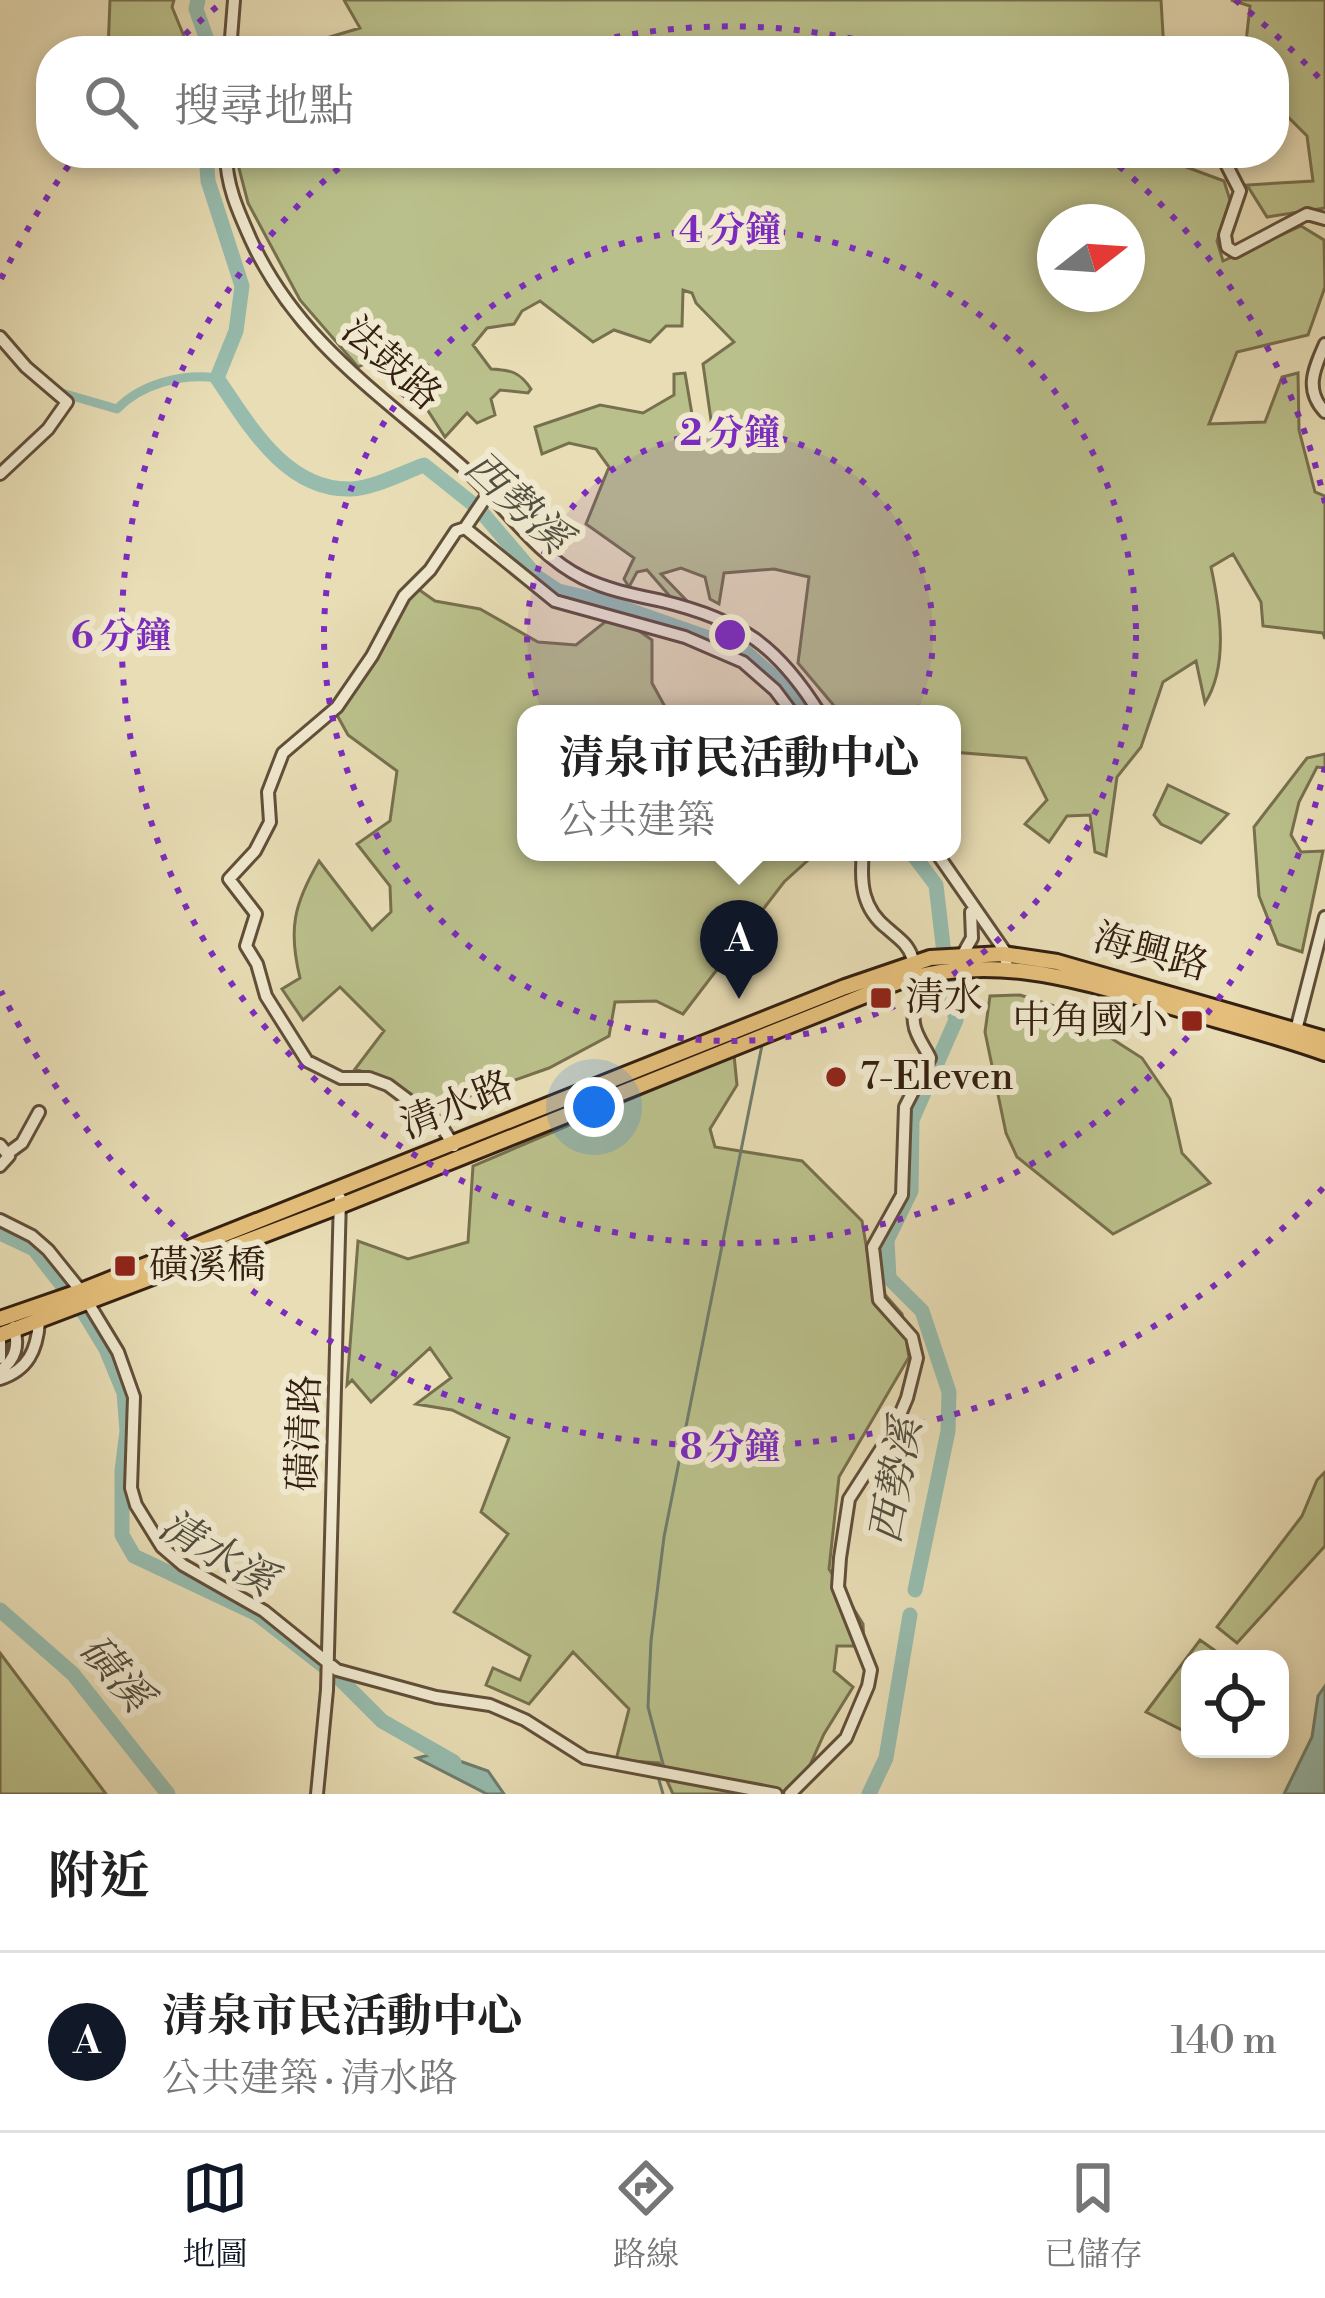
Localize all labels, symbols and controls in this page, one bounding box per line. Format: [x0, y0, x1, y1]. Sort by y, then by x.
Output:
search box [36, 36, 1289, 168]
icon: search [78, 69, 144, 135]
text: 搜尋地點 [174, 79, 354, 136]
north arrow [1037, 204, 1145, 312]
text: 4 分鐘 [679, 209, 781, 254]
street label: 法鼓路 [331, 307, 451, 421]
text: 2 分鐘 [680, 412, 780, 457]
water label: 西勢溪 [453, 441, 584, 568]
centre of rings [709, 614, 751, 656]
text: 6 分鐘 [71, 615, 171, 660]
popup [517, 705, 961, 861]
text: 清泉市民活動中心 [559, 731, 919, 788]
text: 公共建築 [559, 797, 715, 846]
pin: A [700, 900, 778, 999]
street label: 海興路 [1088, 914, 1214, 992]
place label: 清水 [905, 974, 983, 1023]
marker: 清水 [868, 985, 894, 1011]
place label: 中角國小 [1012, 997, 1168, 1046]
marker: 中角國小 [1179, 1008, 1205, 1034]
place label: 7-Eleven [860, 1053, 1014, 1102]
street label: 清水路 [394, 1061, 520, 1151]
marker: 7-Eleven [823, 1064, 849, 1090]
your location [564, 1077, 624, 1137]
place label: 磺溪橋 [149, 1242, 266, 1291]
marker: 磺溪橋 [112, 1253, 138, 1279]
street label: 磺清路 [278, 1374, 332, 1492]
water label: 西勢溪 [860, 1410, 935, 1548]
text: 8 分鐘 [680, 1426, 780, 1471]
water label: 清水溪 [149, 1500, 288, 1610]
water label: 磺溪 [67, 1625, 165, 1726]
map controls [1181, 1650, 1289, 1758]
button: locate [1181, 1650, 1289, 1758]
text: 附近 [48, 1846, 150, 1910]
text: 清泉市民活動中心 [162, 1989, 522, 2046]
text: A [73, 2017, 101, 2066]
text: 140 m [1170, 2017, 1277, 2066]
text: 公共建築 · 清水路 [162, 2055, 458, 2104]
tab: 地圖 [182, 2155, 248, 2276]
tab: 路線 [613, 2155, 679, 2276]
tab: 已儲存 [1044, 2155, 1143, 2276]

